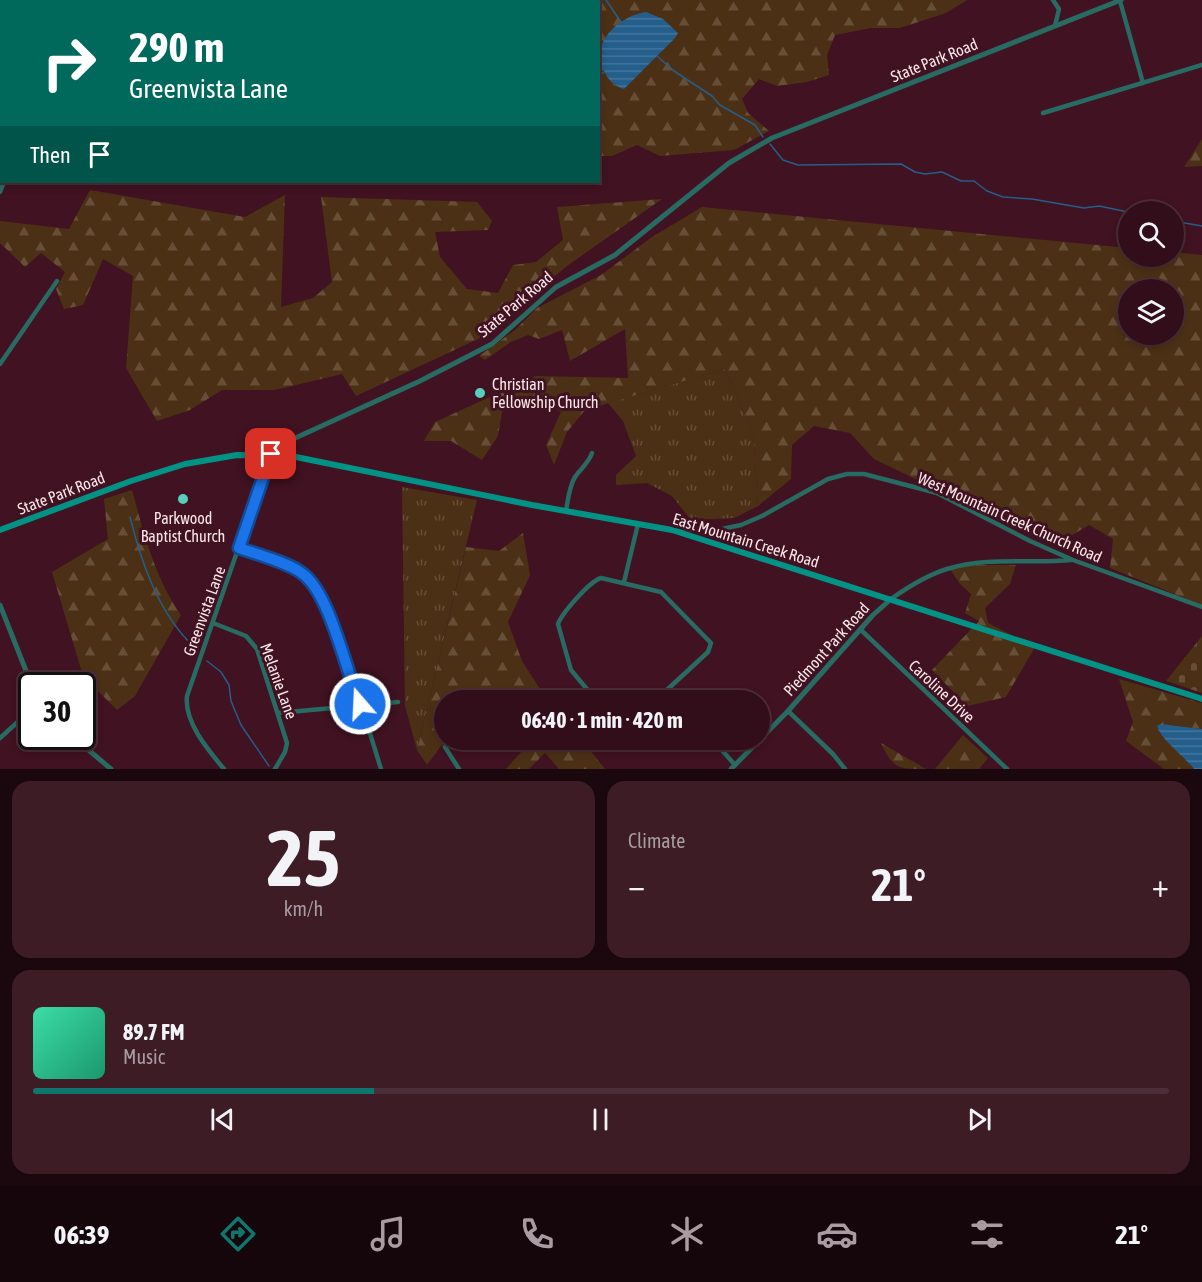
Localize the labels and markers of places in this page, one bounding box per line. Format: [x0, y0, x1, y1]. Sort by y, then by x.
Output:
place label: Christian Fellowship Church [492, 375, 599, 412]
marker: Christian Fellowship Church [473, 386, 487, 400]
pin [245, 428, 296, 479]
marker: Parkwood Baptist Church [176, 492, 190, 506]
place label: Parkwood Baptist Church [141, 509, 225, 546]

